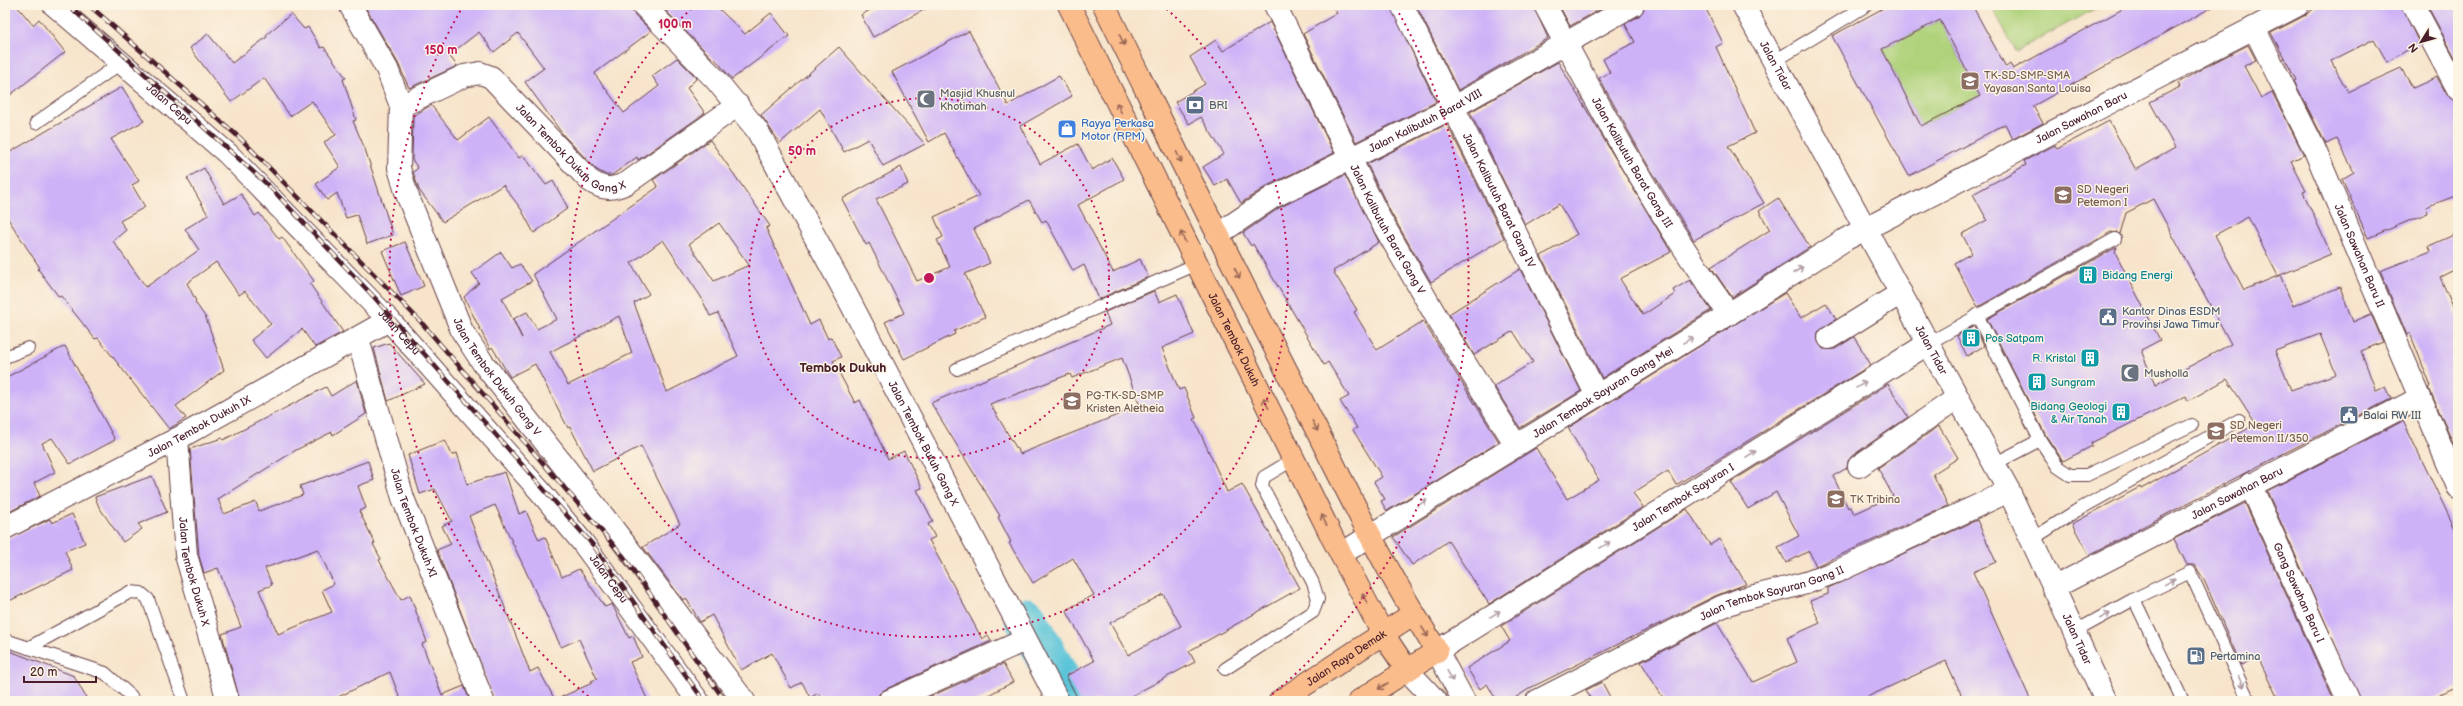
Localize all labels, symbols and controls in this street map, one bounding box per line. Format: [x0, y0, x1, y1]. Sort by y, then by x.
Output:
text: 100 m [658, 17, 692, 32]
north arrow [2401, 22, 2441, 62]
one-way arrow [1118, 34, 1126, 46]
street label: Jalan Tidar [1757, 39, 1795, 94]
text: N [2406, 41, 2421, 55]
text: 150 m [425, 43, 457, 58]
place label: TK-SD-SMP-SMA Yayasan Santa Louisa [1983, 69, 2091, 95]
school or university icon: TK-SD-SMP-SMA Yayasan Santa Louisa [1959, 70, 1981, 92]
street label: Jalan Cepu [143, 81, 195, 128]
street label: Jalan Kalibutuh Barat VIII [1367, 86, 1485, 155]
place label: Masjid Khusnul Khotimah [940, 87, 1015, 113]
mosque icon: Masjid Khusnul Khotimah [915, 88, 937, 110]
street label: Jalan Sawahan Baru [2033, 89, 2129, 147]
bank icon: BRI [1184, 94, 1206, 116]
street label: Jalan Kalibutuh Barat Gang III [1589, 95, 1676, 231]
place label: BRI [1209, 99, 1228, 112]
street label: Jalan Tembok Dukuh Gang X [513, 101, 628, 195]
one-way arrow [1115, 102, 1122, 114]
place label: Rayya Perkasa Motor (RPM) [1081, 117, 1154, 143]
shop icon: Rayya Perkasa Motor (RPM) [1056, 118, 1078, 140]
street label: Jalan Kalibutuh Barat Gang IV [1460, 131, 1538, 270]
text: 50 m [788, 144, 816, 159]
one-way arrow [1176, 150, 1183, 162]
street label: Jalan Kalibutuh Barat Gang V [1347, 162, 1428, 297]
place label: SD Negeri Petemon I [2077, 183, 2129, 209]
school or university icon: SD Negeri Petemon I [2052, 184, 2074, 206]
street label: Jalan Sawahan Baru II [2332, 202, 2387, 310]
one-way arrow [1179, 231, 1186, 243]
building icon: Bidang Energi [2077, 264, 2099, 286]
one-way arrow [1792, 266, 1803, 274]
one-way arrow [1233, 267, 1241, 279]
place label: Bidang Energi [2102, 269, 2173, 282]
centre of rings [922, 271, 936, 285]
street label: Jalan Tembok Dukuh [1205, 291, 1263, 389]
place label: Kantor Dinas ESDM Provinsi Jawa Timur [2122, 305, 2221, 331]
public building icon: Kantor Dinas ESDM Provinsi Jawa Timur [2097, 306, 2119, 328]
street label: Jalan Cepu [375, 307, 423, 358]
street label: Jalan Tembok Dukuh Gang V [450, 316, 544, 439]
street label: Jalan Tidar [1912, 323, 1951, 378]
building icon: Pos Satpam [1960, 327, 1982, 349]
place label: Pos Satpam [1985, 332, 2044, 345]
one-way arrow [1682, 335, 1694, 343]
street label: Jalan Tembok Sayuran Gang Mei [1531, 344, 1676, 441]
building icon: R. Kristal [2079, 347, 2101, 369]
place label: R. Kristal [2032, 352, 2076, 365]
district label: Tembok Dukuh [800, 360, 886, 376]
mosque icon: Musholla [2119, 362, 2141, 384]
place label: Musholla [2144, 367, 2188, 380]
building icon: Sungram [2026, 371, 2048, 393]
place label: Sungram [2051, 376, 2095, 389]
street label: Jalan Tembok Butuh Gang X [885, 379, 961, 509]
one-way arrow [1855, 381, 1866, 389]
place label: PG-TK-SD-SMP Kristen Aletheia [1086, 389, 1164, 415]
school or university icon: PG-TK-SD-SMP Kristen Aletheia [1061, 390, 1083, 412]
street label: Jalan Tembok Dukuh IX [145, 393, 254, 460]
one-way arrow [1262, 397, 1269, 409]
place label: Bidang Geologi & Air Tanah [2030, 400, 2107, 426]
building icon: Bidang Geologi & Air Tanah [2110, 401, 2132, 423]
public building icon: Balai RW III [2338, 404, 2360, 426]
place label: Balai RW III [2363, 409, 2422, 422]
place label: SD Negeri Petemon II/350 [2230, 419, 2309, 445]
one-way arrow [1311, 420, 1319, 432]
school or university icon: SD Negeri Petemon II/350 [2205, 420, 2227, 442]
one-way arrow [1745, 450, 1756, 458]
street label: Jalan Tembok Sayuran I [1630, 461, 1737, 534]
street label: Jalan Sawahan Baru [2189, 464, 2285, 522]
street label: Jalan Tembok Dukuh XI [388, 467, 440, 579]
school or university icon: TK Tribina [1825, 488, 1847, 510]
place label: TK Tribina [1850, 493, 1900, 506]
one-way arrow [1416, 499, 1428, 507]
one-way arrow [1320, 514, 1327, 526]
street label: Jalan Tembok Dukuh X [176, 517, 212, 628]
one-way arrow [1599, 541, 1610, 549]
street label: Gang Sawahan Baru I [2270, 541, 2327, 645]
street label: Jalan Cepu [587, 552, 630, 606]
street label: Jalan Tembok Sayuran Gang II [1698, 563, 1846, 624]
one-way arrow [2163, 577, 2175, 585]
one-way arrow [1360, 594, 1368, 606]
one-way arrow [1489, 610, 1500, 618]
street label: Jalan Tidar [2060, 612, 2095, 668]
one-way arrow [2099, 612, 2111, 620]
one-way arrow [1421, 626, 1429, 637]
street label: Jalan Raya Demak [1304, 627, 1389, 689]
fuel station icon: Pertamina [2185, 645, 2207, 667]
place label: Pertamina [2210, 650, 2260, 663]
scale bar [24, 658, 96, 684]
text: 20 m [30, 665, 57, 680]
one-way arrow [1447, 670, 1455, 682]
one-way arrow [2237, 676, 2245, 688]
one-way arrow [1377, 682, 1389, 690]

